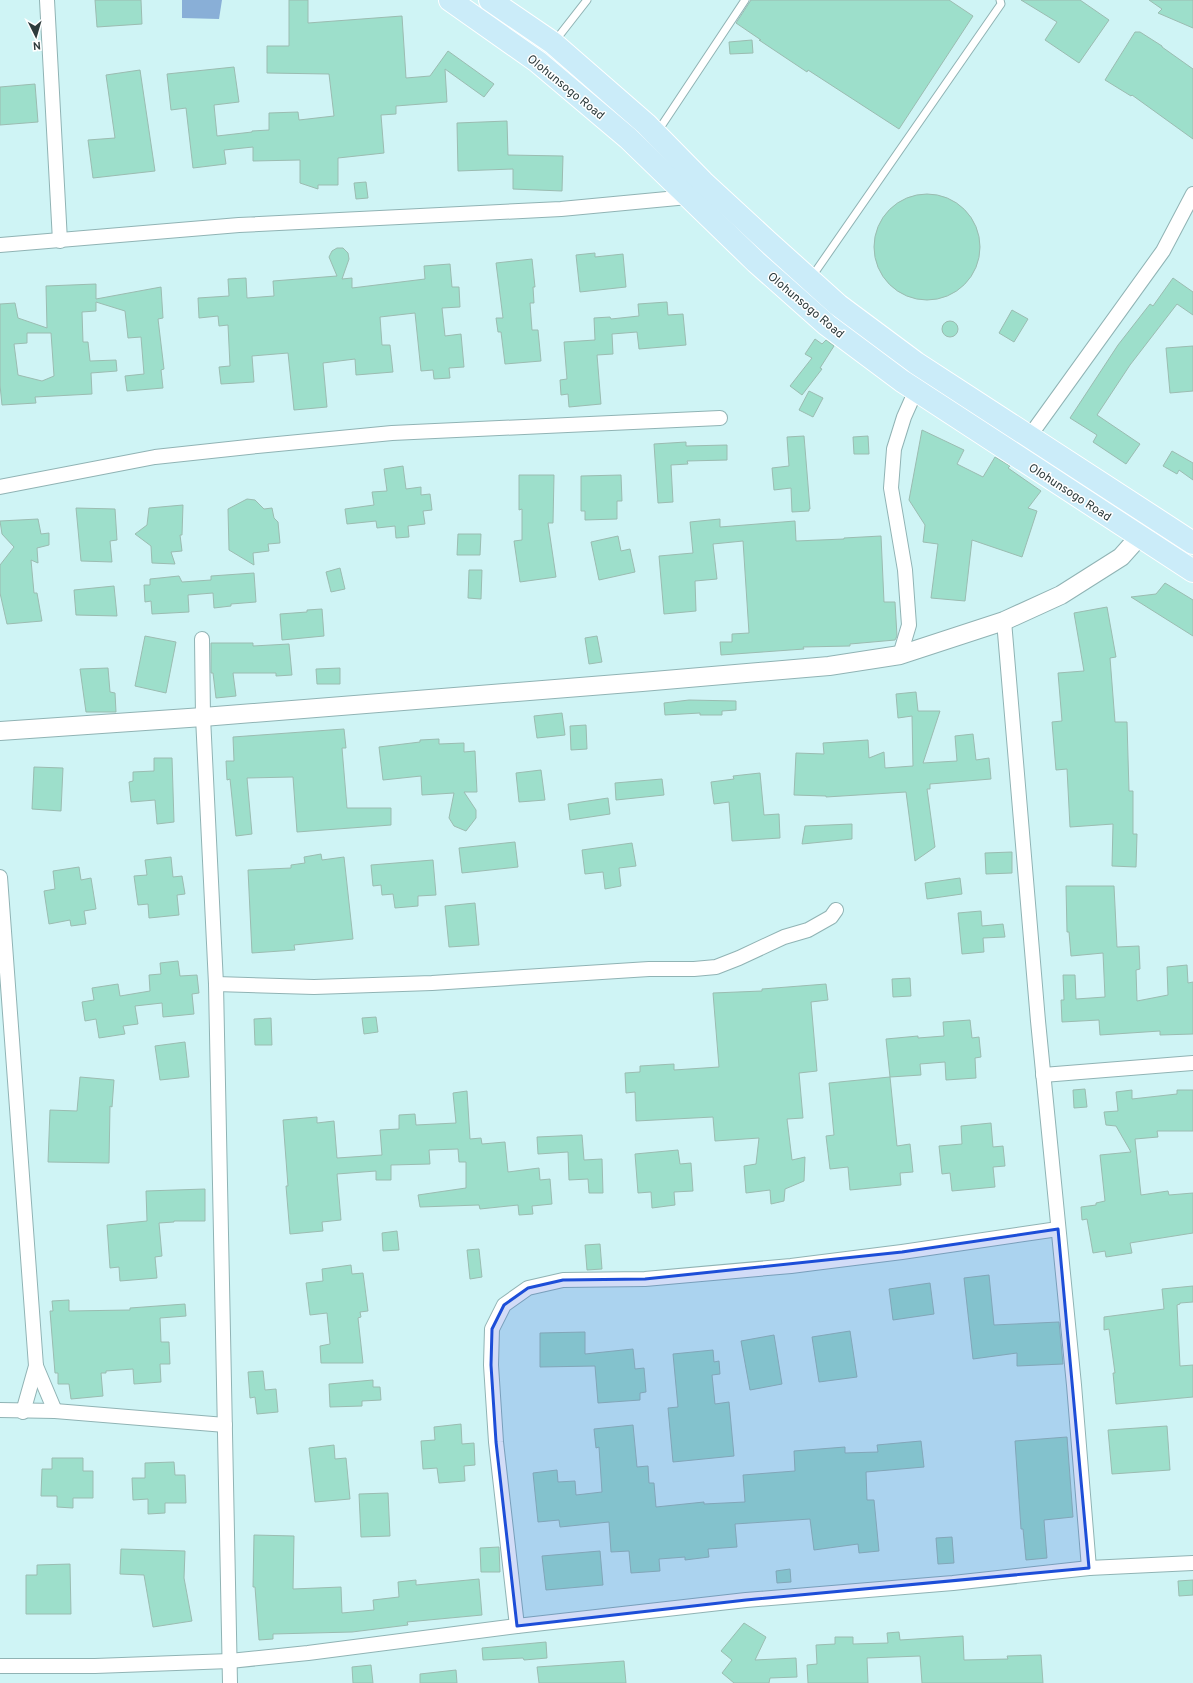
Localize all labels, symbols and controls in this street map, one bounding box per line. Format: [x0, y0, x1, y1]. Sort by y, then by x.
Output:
north arrow [16, 16, 56, 56]
text: N [32, 38, 41, 52]
street label: Olohunsogo Road [523, 52, 607, 124]
street label: Olohunsogo Road [764, 269, 847, 343]
street label: Olohunsogo Road [1025, 460, 1114, 526]

